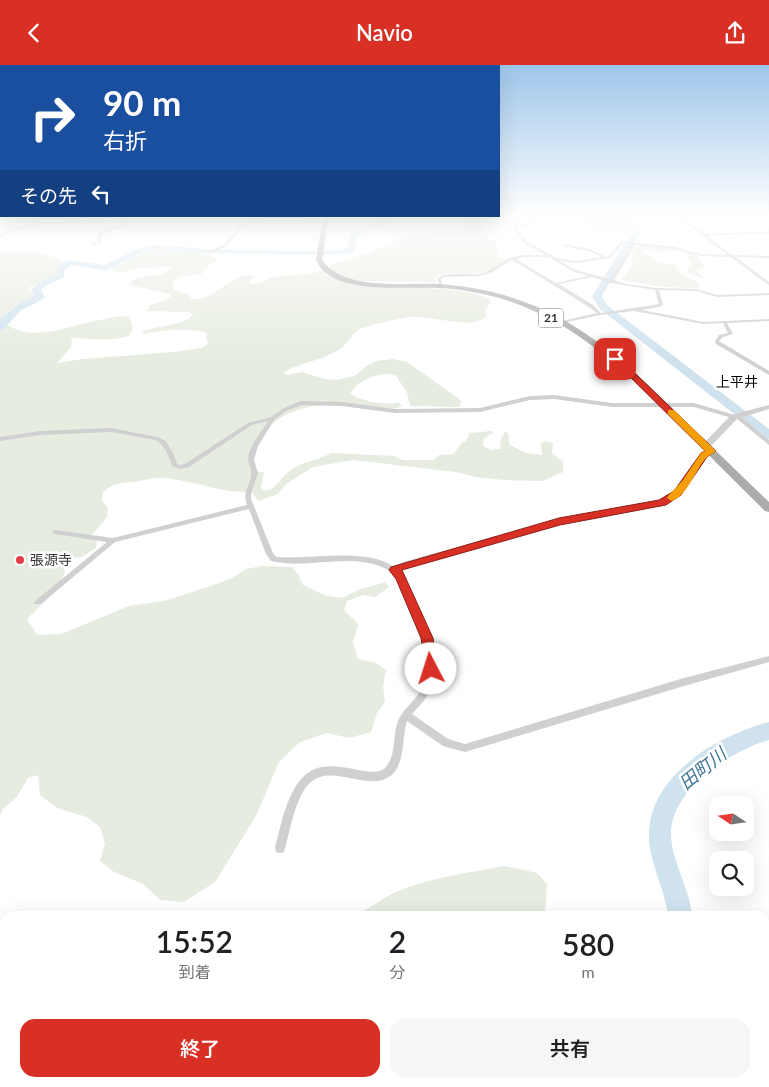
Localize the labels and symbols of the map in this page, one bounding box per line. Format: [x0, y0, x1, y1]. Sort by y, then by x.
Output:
road number: 21 [538, 309, 564, 327]
pin [594, 338, 636, 380]
district label: 上平井 [716, 373, 758, 390]
place label: 張源寺 [30, 551, 72, 568]
marker: 張源寺 [14, 554, 26, 566]
position arrow [404, 642, 456, 694]
water label: 田町川 [674, 741, 732, 794]
north arrow [709, 796, 754, 841]

